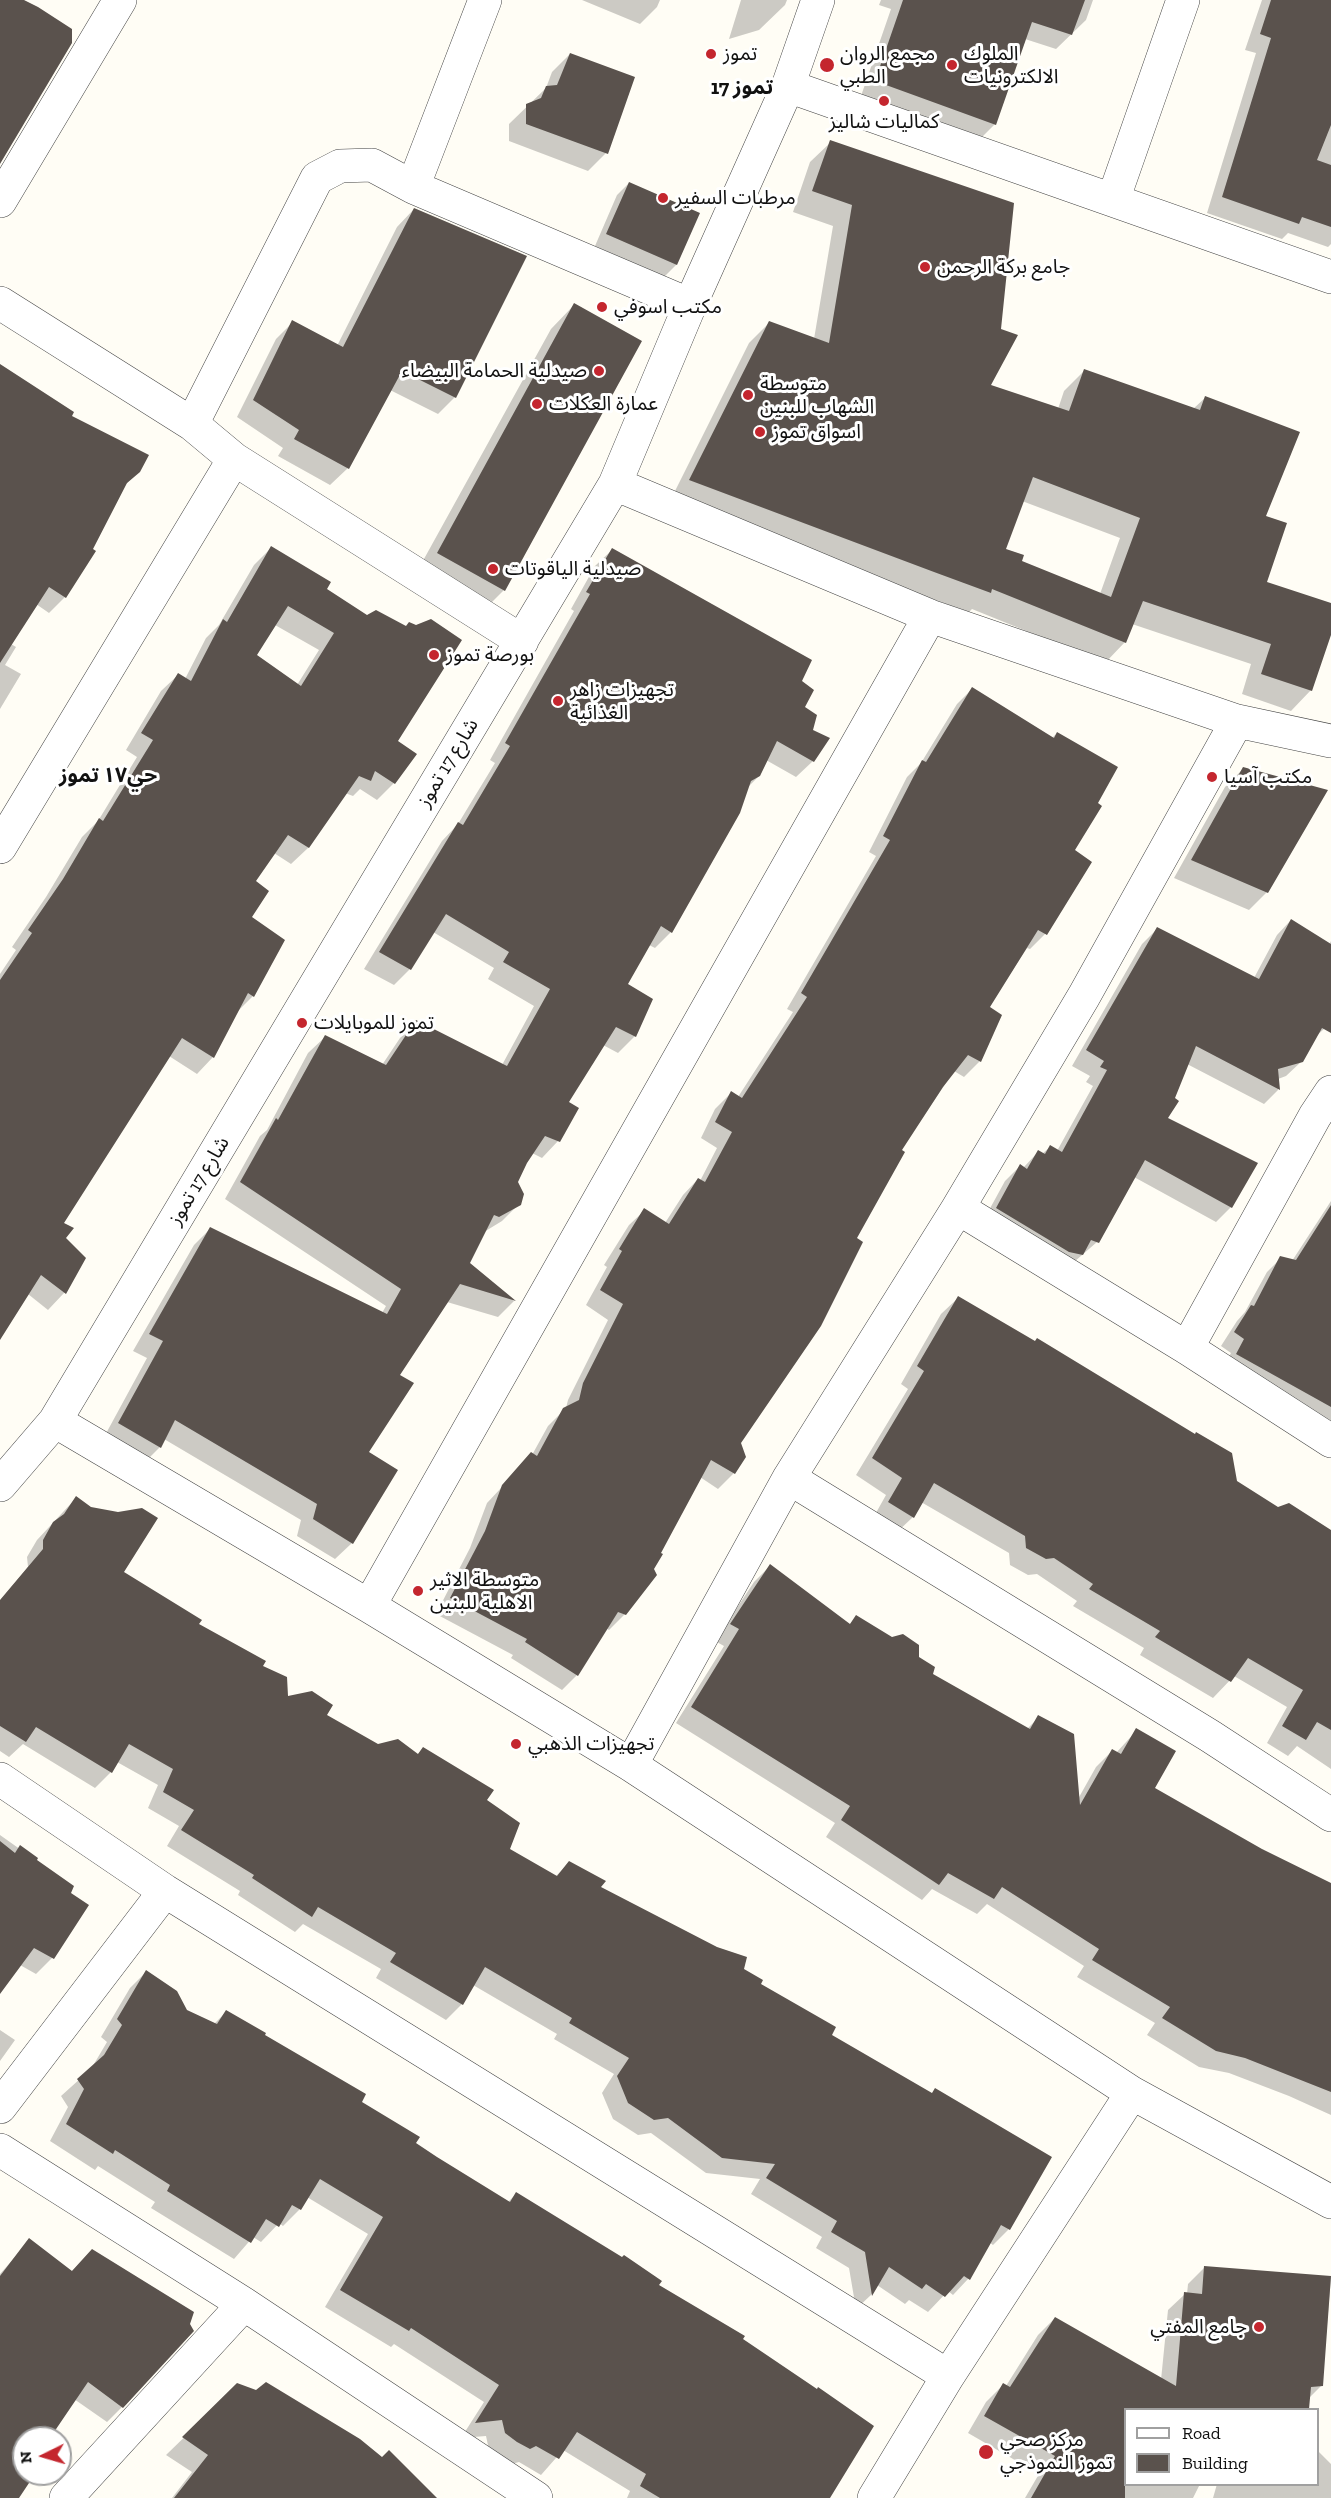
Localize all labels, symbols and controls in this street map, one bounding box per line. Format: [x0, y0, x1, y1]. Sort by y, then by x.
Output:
place label: تموز [723, 42, 757, 66]
place label: مجمع الروان الطبي [840, 42, 935, 89]
place label: الملوك الالكترونيات [964, 42, 1059, 89]
marker: تموز [704, 47, 718, 61]
marker: مجمع الروان الطبي [818, 56, 836, 74]
marker: الملوك الالكترونيات [945, 58, 959, 72]
district label: 17 تموز [711, 75, 773, 101]
marker: كماليات شاليز [877, 94, 891, 108]
place label: كماليات شاليز [829, 110, 939, 134]
place label: مرطبات السفير [675, 186, 796, 210]
marker: مرطبات السفير [656, 191, 670, 205]
place label: جامع بركة الرحمن [937, 255, 1070, 279]
marker: جامع بركة الرحمن [918, 260, 932, 274]
place label: مكتب اسوفي [614, 295, 722, 319]
marker: مكتب اسوفي [595, 300, 609, 314]
place label: صيدلية الحمامة البيضاء [402, 359, 587, 383]
marker: صيدلية الحمامة البيضاء [592, 364, 606, 378]
place label: متوسطة الشهاب للبنين [760, 372, 874, 419]
marker: متوسطة الشهاب للبنين [741, 388, 755, 402]
place label: عمارة العكلات [549, 392, 658, 416]
marker: عمارة العكلات [530, 397, 544, 411]
place label: اسواق تموز [772, 420, 861, 444]
marker: اسواق تموز [753, 425, 767, 439]
place label: صيدلية الياقوتات [505, 557, 641, 581]
marker: صيدلية الياقوتات [486, 562, 500, 576]
place label: بورصة تموز [446, 643, 534, 667]
marker: بورصة تموز [427, 648, 441, 662]
place label: تجهيزات زاهر الغذائية [570, 678, 674, 725]
marker: تجهيزات زاهر الغذائية [551, 694, 565, 708]
street label: شارع 17 تموز [412, 714, 484, 812]
district label: حي۱۷ تموز [59, 763, 157, 789]
place label: مكتب آسيا [1224, 765, 1312, 789]
marker: مكتب آسيا [1205, 770, 1219, 784]
place label: تموز للموبايلات [314, 1011, 434, 1035]
marker: تموز للموبايلات [295, 1016, 309, 1030]
street label: شارع 17 تموز [163, 1132, 235, 1230]
place label: متوسطة الاثير الاهلية للبنين [430, 1568, 539, 1615]
marker: متوسطة الاثير الاهلية للبنين [411, 1584, 425, 1598]
place label: تجهيزات الذهبي [528, 1732, 655, 1756]
marker: تجهيزات الذهبي [509, 1737, 523, 1751]
place label: جامع المفتي [1150, 2315, 1247, 2339]
marker: جامع المفتي [1252, 2320, 1266, 2334]
legend [1124, 2408, 1319, 2486]
text: Road [1182, 2422, 1221, 2444]
north arrow [12, 2426, 72, 2486]
place label: مركز صحي تموز النموذجي [1000, 2428, 1113, 2475]
marker: مركز صحي تموز النموذجي [977, 2443, 995, 2461]
text: N [16, 2451, 36, 2464]
text: Building [1182, 2452, 1248, 2474]

